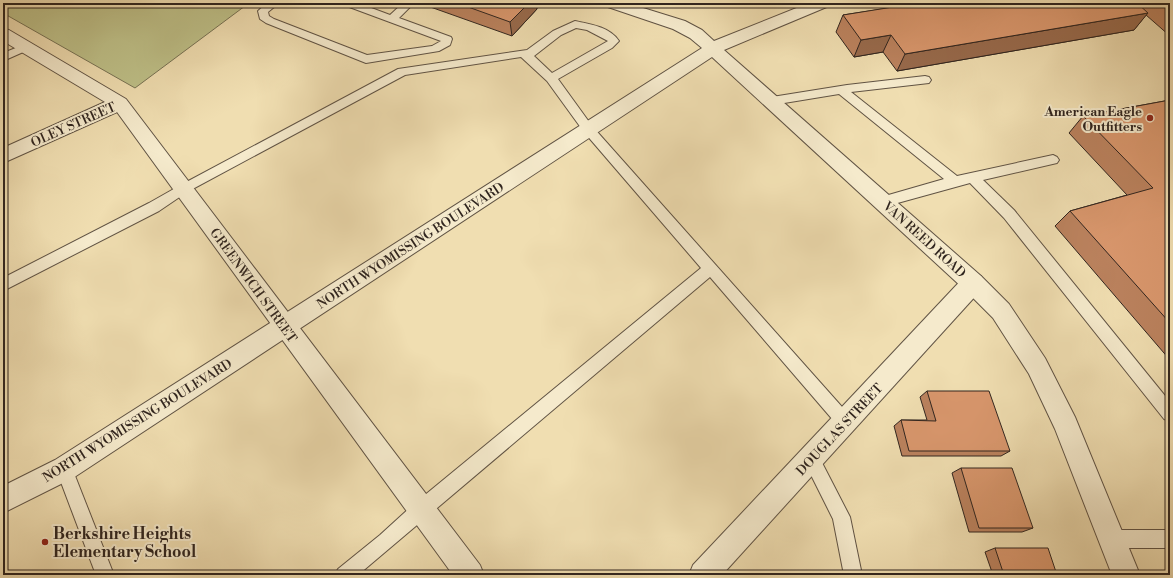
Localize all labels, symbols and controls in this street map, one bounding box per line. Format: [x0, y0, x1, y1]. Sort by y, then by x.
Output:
street label: OLEY STREET [28, 99, 118, 151]
place label: American Eagle Outfitters [1043, 104, 1142, 135]
marker: American Eagle Outfitters [1145, 113, 1155, 123]
street label: NORTH WYOMISSING BOULEVARD [314, 179, 507, 313]
street label: VAN REED ROAD [879, 198, 969, 281]
street label: GREENWICH STREET [206, 225, 300, 346]
street label: NORTH WYOMISSING BOULEVARD [40, 356, 235, 486]
street label: DOUGLAS STREET [793, 380, 887, 479]
place label: Berkshire Heights Elementary School [53, 524, 197, 562]
marker: Berkshire Heights Elementary School [40, 537, 50, 547]

